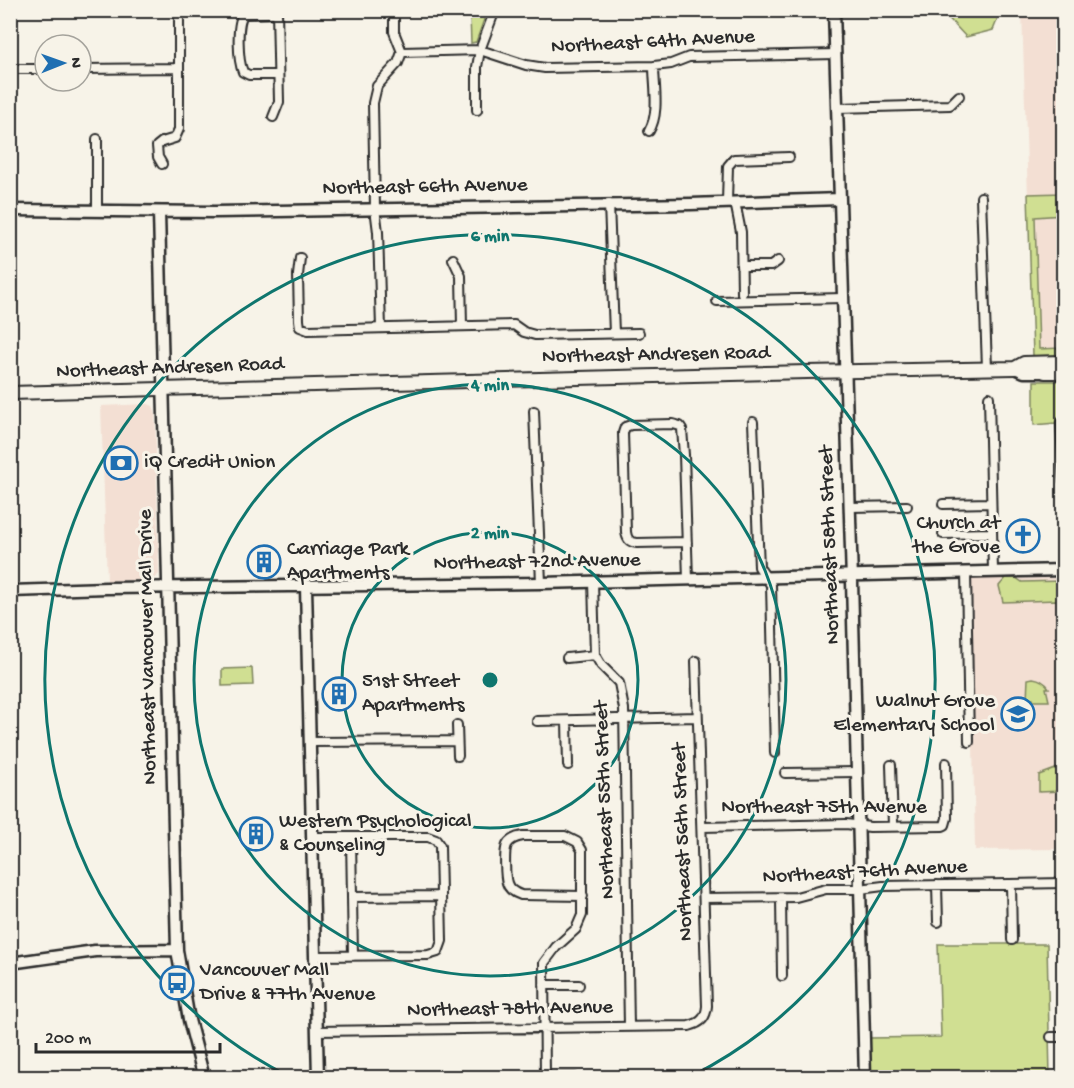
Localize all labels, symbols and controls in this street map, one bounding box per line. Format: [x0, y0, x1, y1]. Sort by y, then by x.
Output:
street label: Northeast 64th Avenue [550, 25, 757, 61]
north arrow [33, 33, 93, 93]
text: N [65, 57, 84, 69]
street label: Northeast 66th Avenue [322, 174, 529, 202]
text: 6 min [471, 227, 510, 248]
street label: Northeast Andresen Road [542, 341, 772, 370]
street label: Northeast Andresen Road [56, 352, 286, 385]
text: 4 min [470, 376, 509, 397]
street label: Northeast 58th Street [815, 443, 847, 645]
bank icon: iQ Credit Union [103, 445, 139, 481]
place label: iQ Credit Union [144, 451, 275, 476]
street label: Northeast Vancouver Mall Drive [134, 508, 164, 785]
place label: Church at the Grove [911, 512, 1002, 561]
church icon: Church at the Grove [1005, 518, 1041, 554]
text: 2 min [471, 524, 510, 545]
place label: Carriage Park Apartments [287, 538, 412, 587]
building icon: Carriage Park Apartments [246, 544, 282, 580]
street label: Northeast 72nd Avenue [433, 549, 642, 577]
place label: 51st Street Apartments [362, 670, 466, 719]
centre of rings [480, 670, 500, 690]
building icon: 51st Street Apartments [321, 676, 357, 712]
place label: Walnut Grove Elementary School [833, 690, 996, 739]
school or university icon: Walnut Grove Elementary School [1000, 696, 1036, 732]
street label: Northeast 55th Street [590, 698, 622, 900]
street label: Northeast 56th Street [668, 740, 700, 941]
street label: Northeast 75th Avenue [721, 796, 928, 821]
place label: Western Psychological & Counseling [279, 810, 472, 859]
building icon: Western Psychological & Counseling [238, 816, 274, 852]
street label: Northeast 76th Avenue [762, 855, 969, 891]
place label: Vancouver Mall Drive & 77th Avenue [198, 959, 376, 1008]
bus stop icon: Vancouver Mall Drive & 77th Avenue [159, 965, 195, 1001]
street label: Northeast 78th Avenue [407, 996, 614, 1024]
scale bar [36, 1016, 220, 1054]
text: 200 m [45, 1029, 92, 1050]

